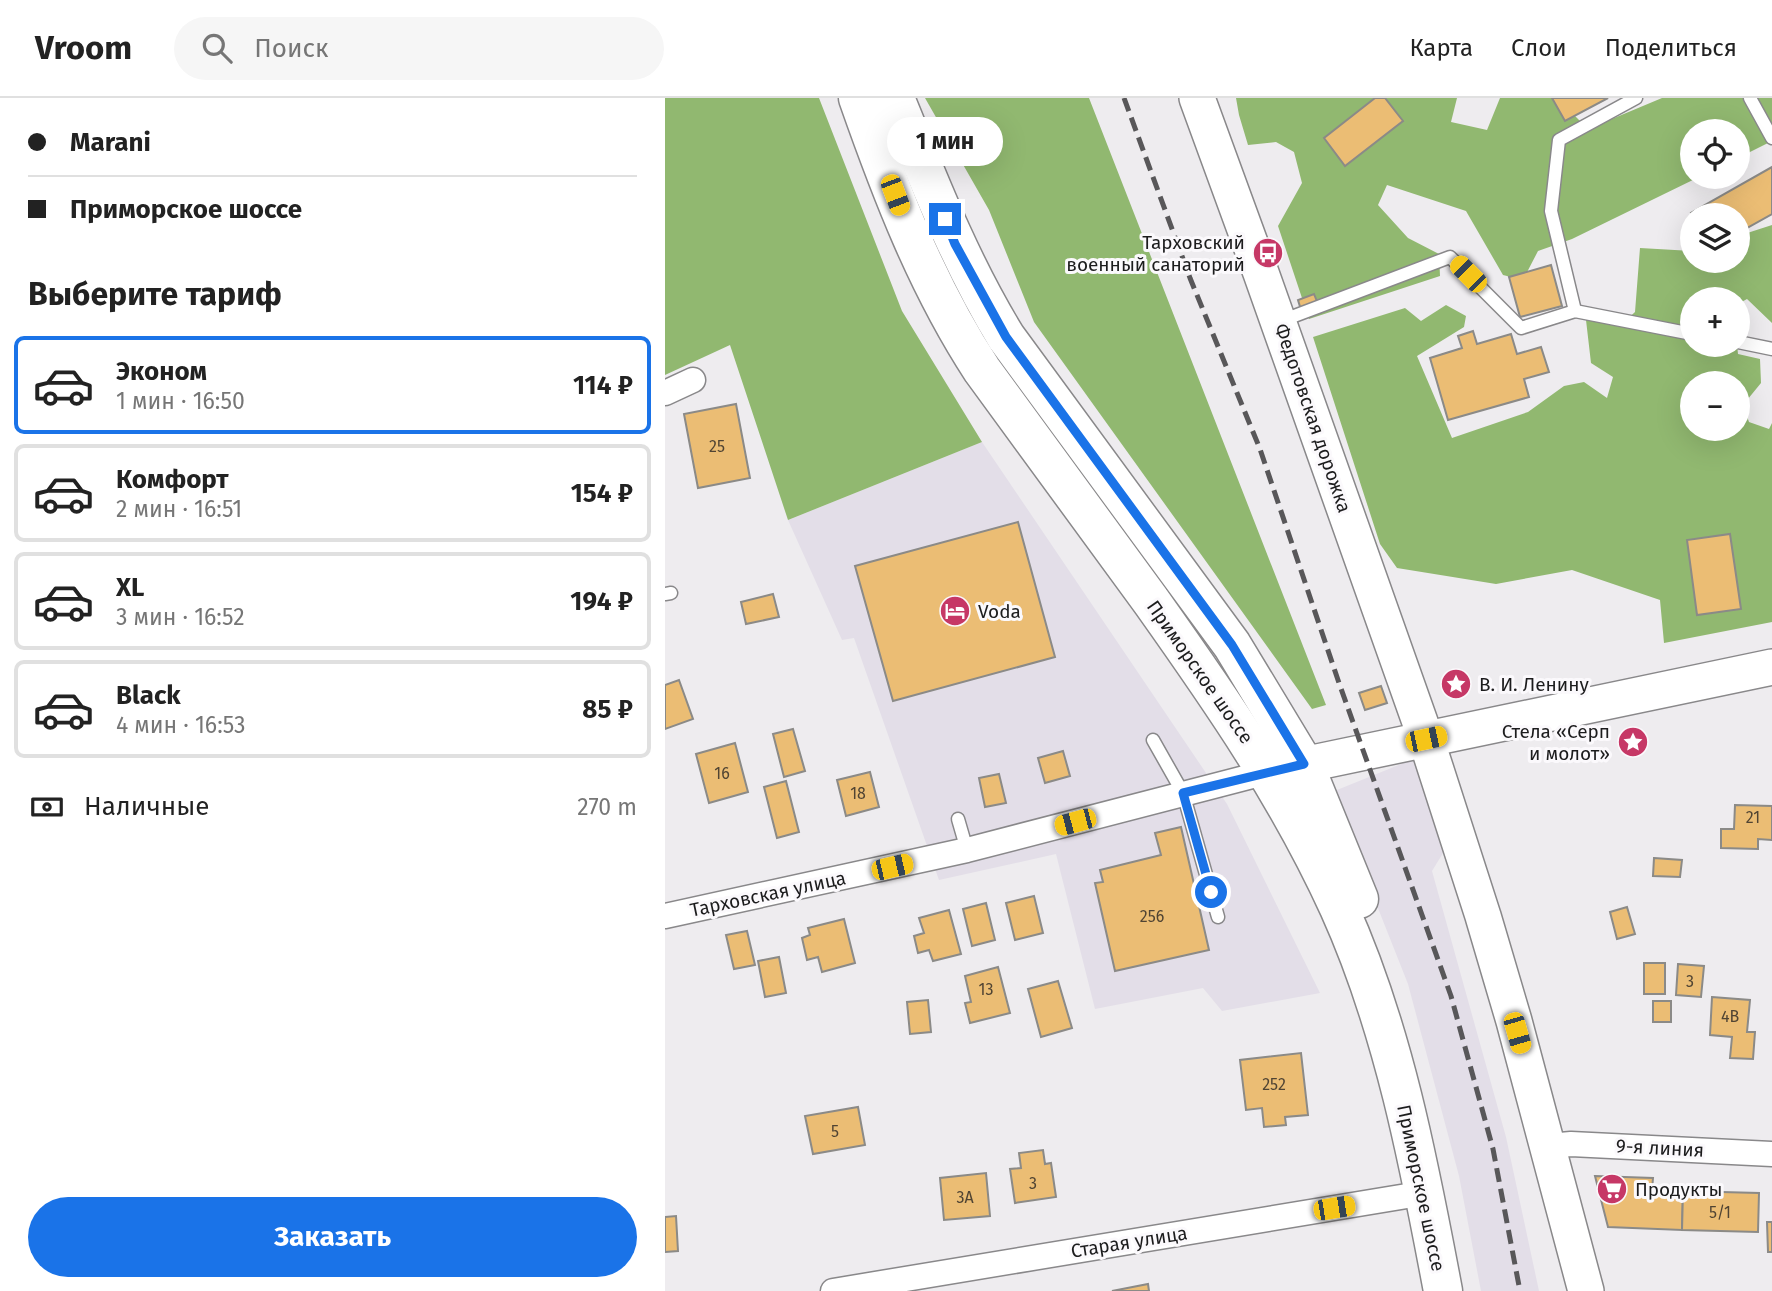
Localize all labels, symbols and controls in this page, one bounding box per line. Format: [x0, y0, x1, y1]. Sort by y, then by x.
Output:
search box [174, 17, 664, 80]
text: Vroom [35, 28, 132, 68]
icon: search [198, 29, 236, 67]
text: Поиск [254, 33, 328, 64]
text: Карта [1409, 34, 1473, 62]
text: Слои [1511, 34, 1567, 62]
text: Поделиться [1605, 34, 1737, 62]
callout: 1 мин [887, 117, 1003, 166]
map controls [1680, 119, 1750, 441]
button: locate [1680, 119, 1750, 189]
text: Marani [70, 127, 151, 158]
text: 1 мин [916, 127, 974, 155]
car [878, 172, 913, 218]
text: Приморское шоссе [70, 194, 302, 225]
route end [929, 203, 961, 235]
button: layers [1680, 203, 1750, 273]
place label: Тарховский военный санаторий [1066, 231, 1245, 276]
bus stop icon: Тарховский военный санаторий [1251, 236, 1285, 270]
car [1446, 252, 1491, 296]
text: Выберите тариф [28, 275, 282, 313]
button: + [1680, 287, 1750, 357]
street label: Федотовская дорожка [1270, 320, 1356, 516]
icon: car [32, 354, 95, 417]
text: Эконом [116, 356, 207, 387]
text: 114 ₽ [573, 370, 633, 401]
button: − [1680, 371, 1750, 441]
text: 1 мин · 16:50 [116, 387, 245, 415]
house number: 25 [709, 437, 725, 456]
icon: car [32, 462, 95, 525]
text: Комфорт [116, 464, 229, 495]
text: 154 ₽ [571, 478, 633, 509]
text: 2 мин · 16:51 [116, 495, 242, 523]
icon: car [32, 570, 95, 633]
text: XL [116, 572, 144, 603]
text: 194 ₽ [570, 586, 633, 617]
hotel icon: Voda [938, 594, 972, 628]
street label: Приморское шоссе [1142, 596, 1258, 748]
place label: Voda [978, 600, 1021, 623]
text: 3 мин · 16:52 [116, 603, 245, 631]
place icon: В. И. Ленину [1439, 667, 1473, 701]
place label: В. И. Ленину [1479, 673, 1590, 696]
icon: car [32, 678, 95, 741]
text: Black [116, 680, 181, 711]
text: 85 ₽ [582, 694, 633, 725]
text: 4 мин · 16:53 [116, 711, 246, 739]
place label: Стела «Серп и молот» [1502, 720, 1610, 765]
car [1404, 724, 1449, 754]
place icon: Стела «Серп и молот» [1616, 725, 1650, 759]
house number: 16 [714, 764, 730, 783]
house number: 18 [850, 784, 866, 803]
icon: cash [28, 788, 66, 826]
text: Наличные [84, 791, 209, 822]
text: 270 m [577, 793, 637, 821]
car [1052, 806, 1099, 838]
house number: 21 [1746, 808, 1760, 827]
car [870, 852, 915, 882]
street label: Тарховская улица [688, 866, 848, 922]
route start [1195, 876, 1227, 908]
house number: 256 [1140, 907, 1164, 926]
house number: 3 [1686, 972, 1694, 991]
house number: 13 [979, 980, 993, 999]
house number: 4В [1721, 1007, 1739, 1026]
car [1502, 1010, 1533, 1056]
house number: 252 [1262, 1075, 1286, 1094]
street label: Приморское шоссе [1392, 1103, 1450, 1273]
house number: 5 [831, 1122, 839, 1141]
street label: 9-я линия [1615, 1134, 1705, 1162]
supermarket icon: Продукты [1595, 1172, 1629, 1206]
house number: 3 [1029, 1174, 1037, 1193]
place label: Продукты [1635, 1178, 1722, 1201]
house number: 3А [956, 1188, 974, 1207]
car [1312, 1194, 1357, 1222]
button: Заказать [28, 1197, 637, 1277]
house number: 5/1 [1709, 1203, 1731, 1222]
street label: Старая улица [1069, 1221, 1189, 1263]

